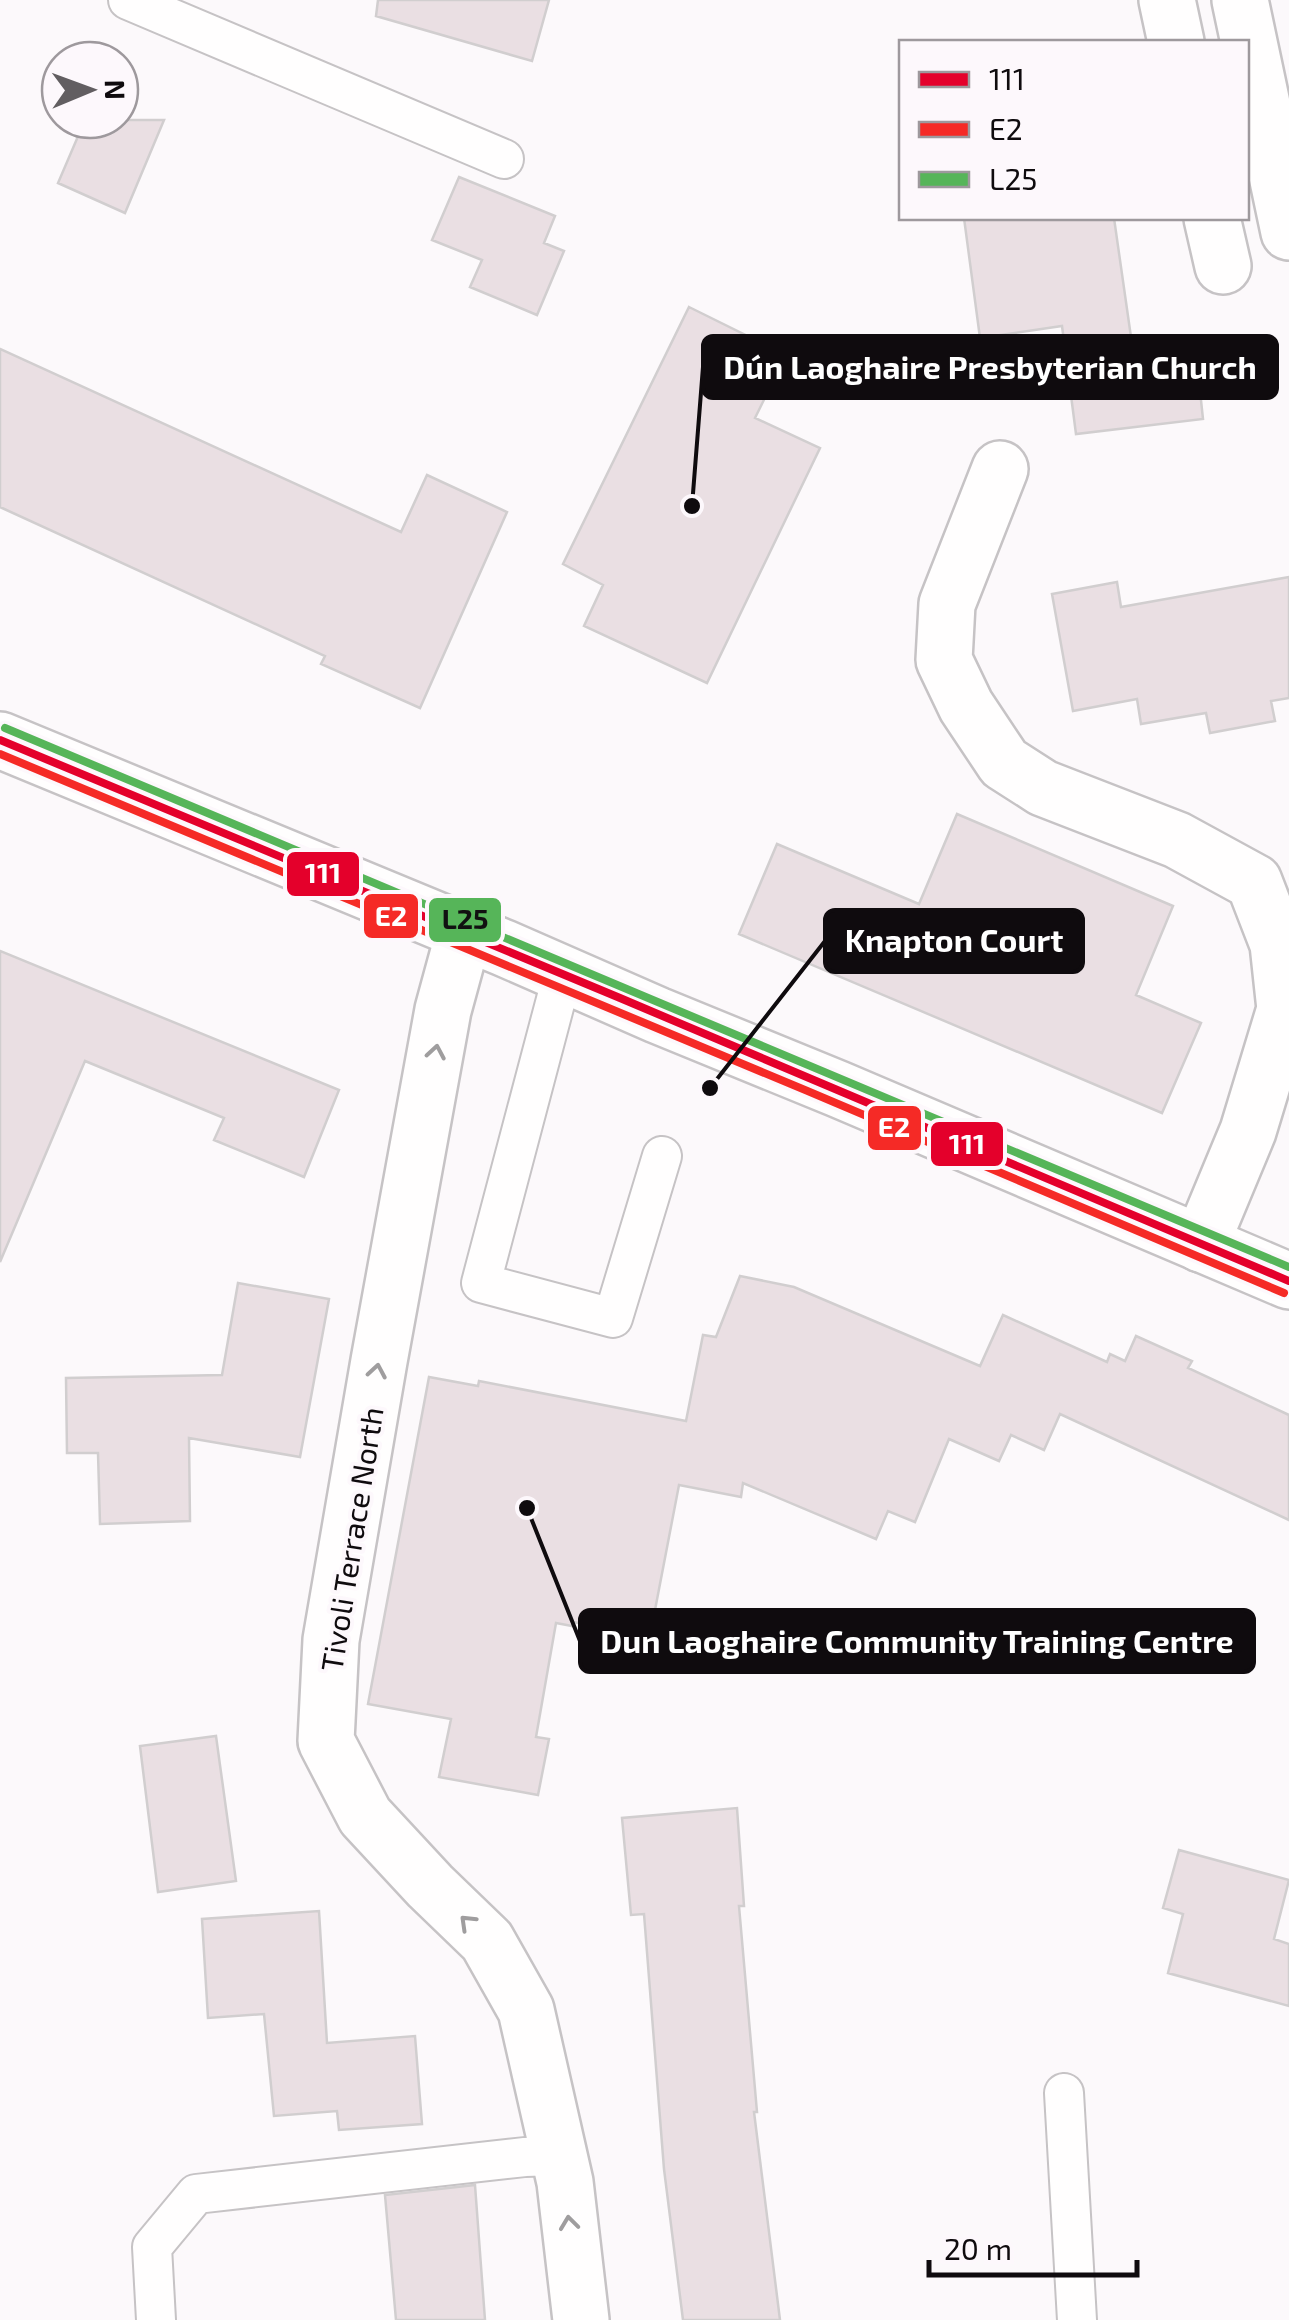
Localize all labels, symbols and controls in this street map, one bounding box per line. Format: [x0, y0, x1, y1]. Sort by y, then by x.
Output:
north arrow [40, 40, 140, 140]
legend [899, 40, 1249, 220]
text: 111 [989, 60, 1025, 96]
text: N [99, 79, 133, 100]
text: E2 [989, 110, 1023, 146]
text: L25 [989, 160, 1037, 196]
callout: Dún Laoghaire Presbyterian Church [703, 336, 1277, 398]
text: Dún Laoghaire Presbyterian Church [723, 347, 1257, 386]
line badge: 111 [285, 850, 361, 898]
text: 111 [305, 855, 341, 889]
line badge: E2 [362, 892, 420, 940]
line badge: L25 [427, 896, 503, 944]
text: E2 [375, 898, 407, 932]
text: L25 [442, 901, 488, 935]
callout: Knapton Court [825, 910, 1083, 972]
text: Knapton Court [845, 920, 1063, 958]
one-way arrow [425, 1043, 446, 1060]
line badge: E2 [866, 1104, 923, 1152]
text: E2 [878, 1109, 910, 1143]
line badge: 111 [929, 1120, 1005, 1168]
text: 111 [949, 1126, 985, 1160]
one-way arrow [366, 1363, 387, 1379]
street label: Tivoli Terrace North [312, 1404, 390, 1674]
callout: Dun Laoghaire Community Training Centre [580, 1610, 1254, 1672]
text: Dun Laoghaire Community Training Centre [600, 1621, 1234, 1660]
one-way arrow [460, 1915, 478, 1933]
one-way arrow [559, 2215, 580, 2231]
scale bar [929, 2215, 1136, 2277]
text: 20 m [944, 2230, 1012, 2266]

